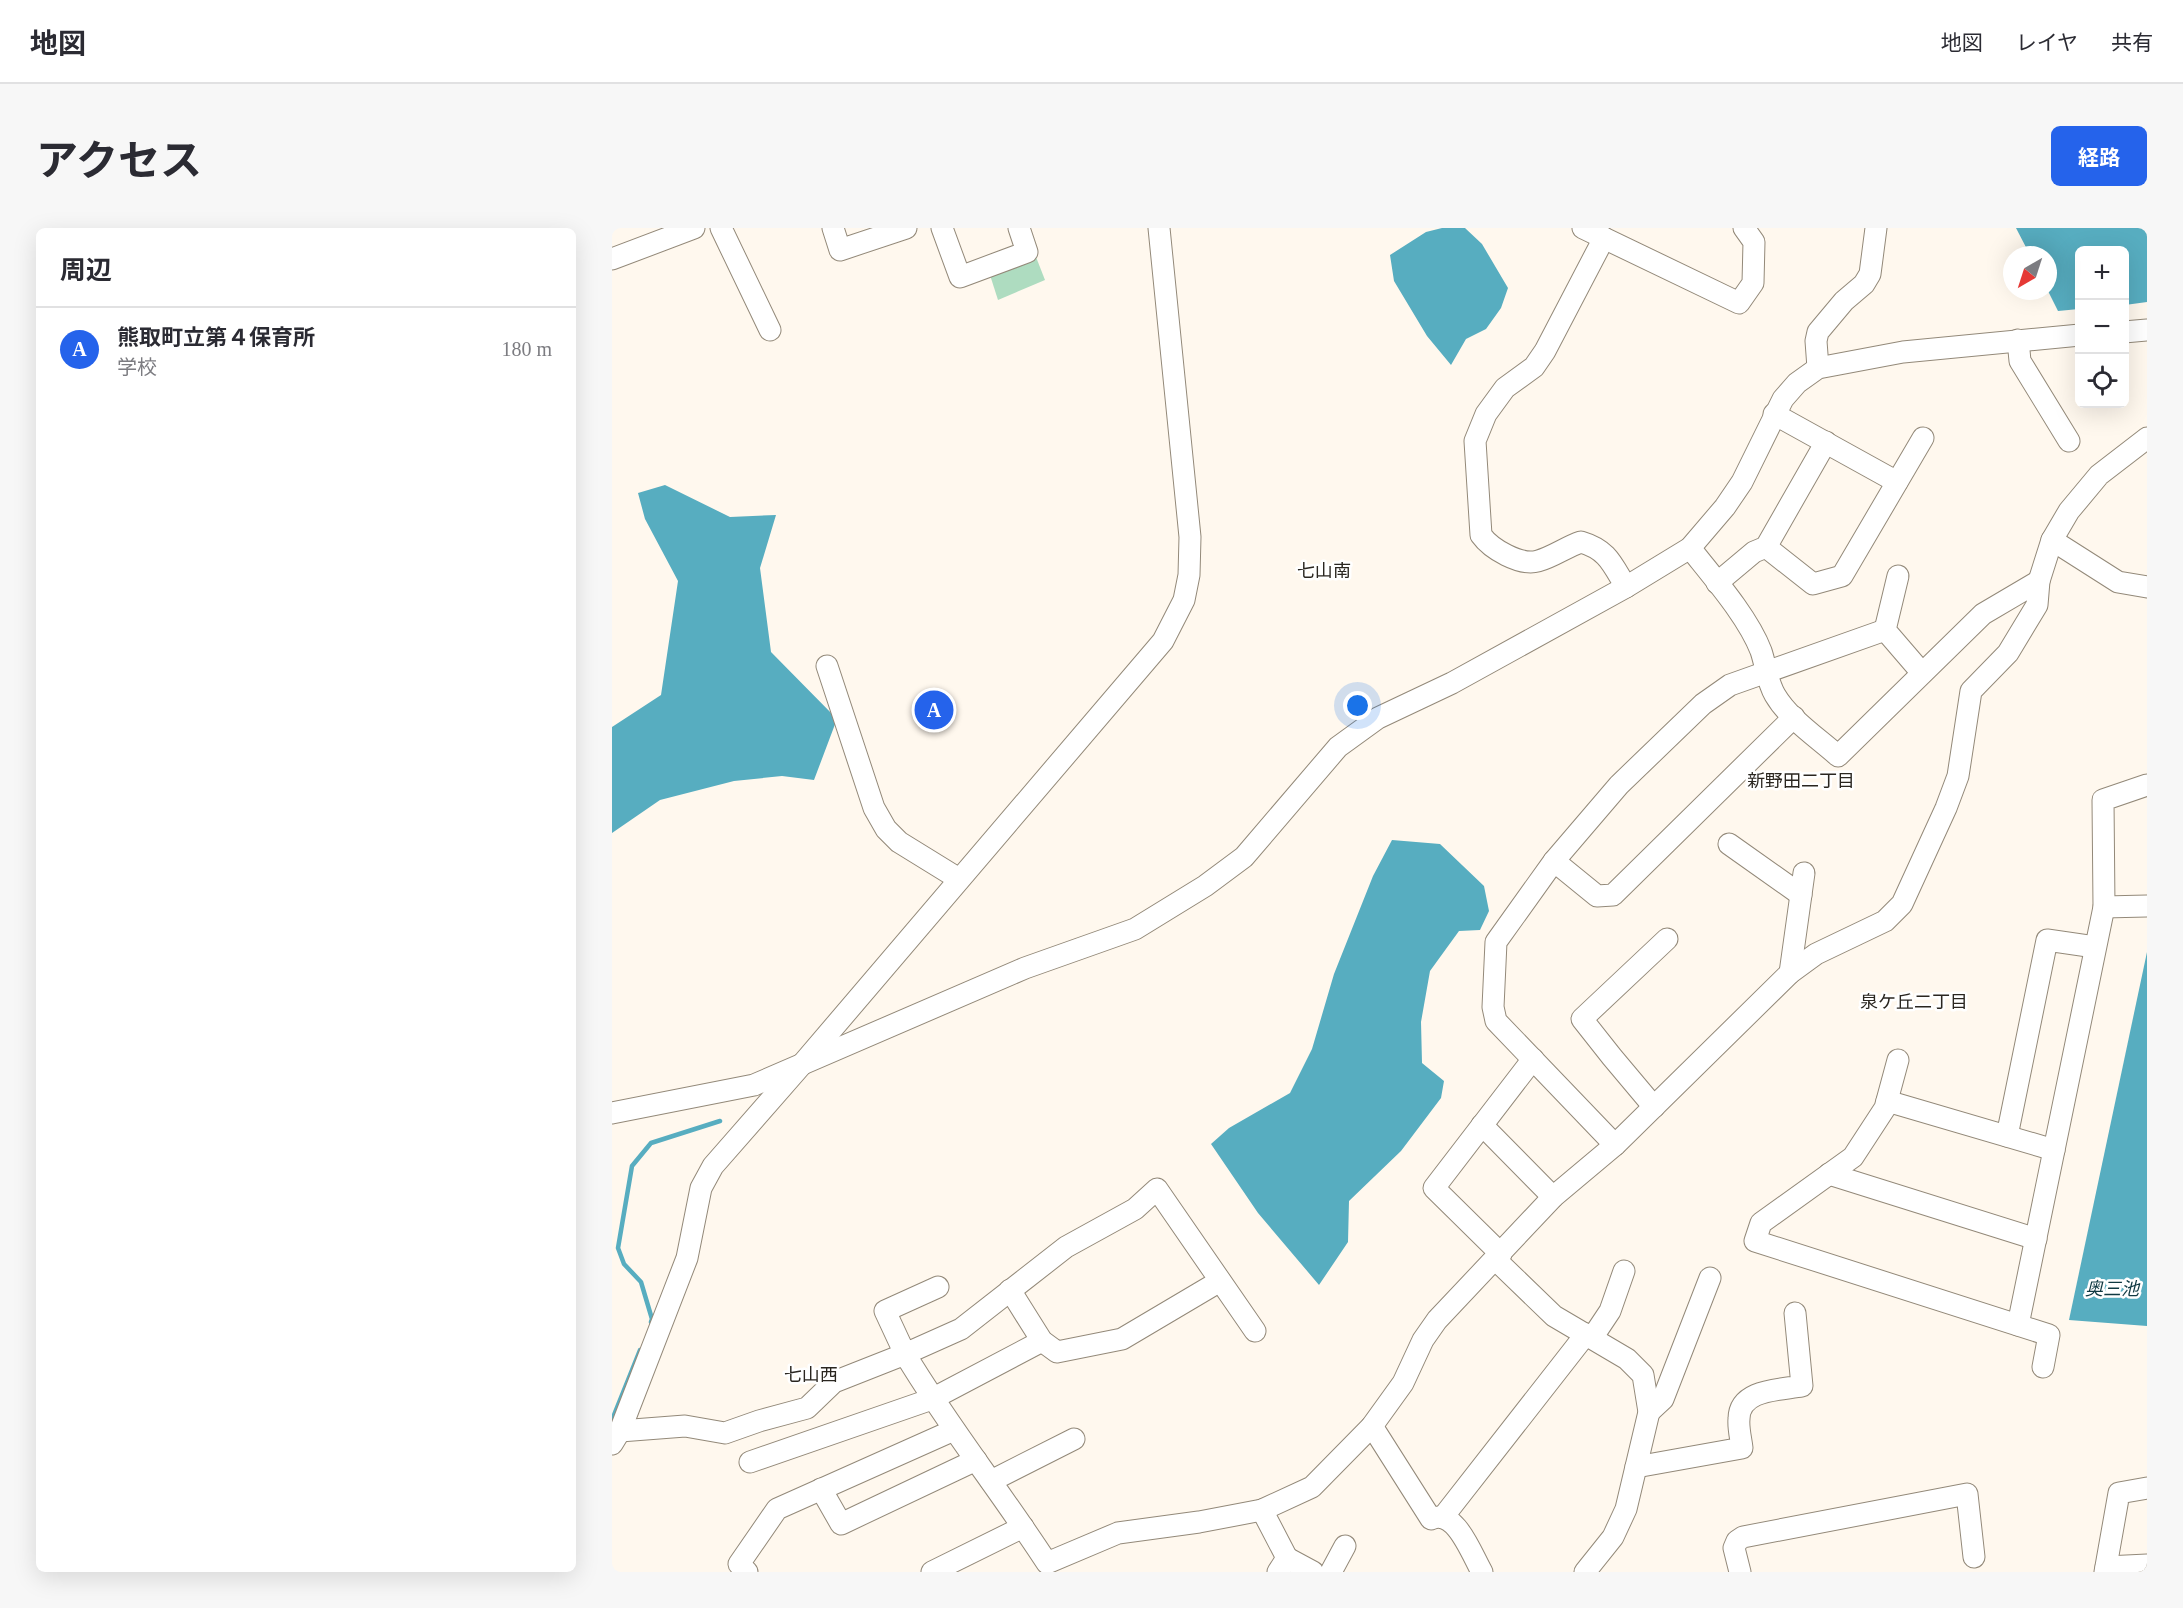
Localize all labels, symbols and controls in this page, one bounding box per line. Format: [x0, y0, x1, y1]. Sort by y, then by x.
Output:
text: 地図 [30, 28, 86, 59]
text: 地図 [1941, 31, 1983, 55]
text: レイヤ [2016, 31, 2078, 55]
text: 共有 [2111, 31, 2153, 55]
button: 経路 [2051, 126, 2147, 186]
text: アクセス [36, 138, 202, 184]
north arrow [2003, 246, 2057, 300]
map controls [2075, 246, 2129, 408]
button: + [2075, 246, 2129, 300]
text: 周辺 [60, 256, 112, 285]
button: − [2075, 300, 2129, 354]
text: 熊取町立第４保育所 [117, 325, 315, 350]
text: A [72, 338, 87, 360]
text: 180 m [501, 338, 552, 360]
button: locate [2075, 354, 2129, 408]
text: 学校 [117, 356, 157, 378]
district label: 七山南 [1297, 561, 1351, 581]
pin: A [914, 688, 954, 732]
your location [1343, 691, 1372, 720]
district label: 新野田二丁目 [1747, 771, 1855, 791]
district label: 泉ケ丘二丁目 [1860, 992, 1968, 1012]
water label: 奥三池 [2085, 1279, 2141, 1299]
district label: 七山西 [784, 1365, 838, 1385]

